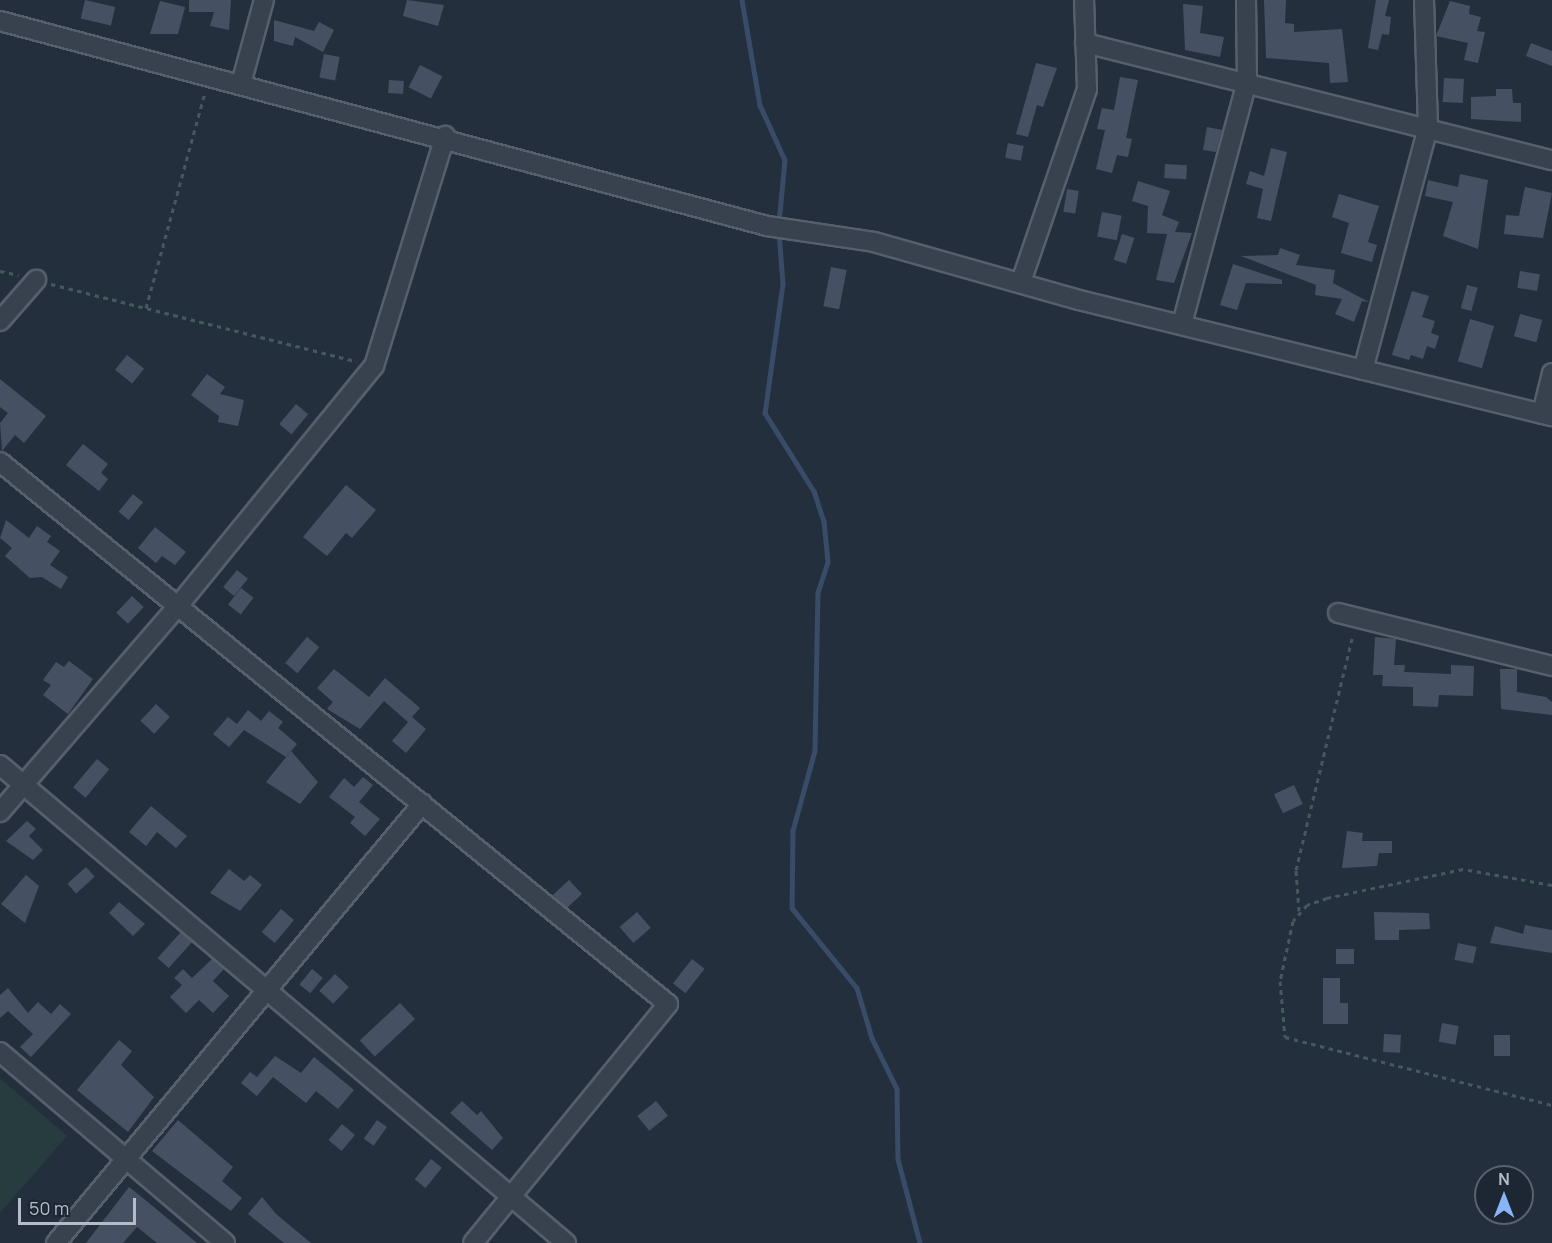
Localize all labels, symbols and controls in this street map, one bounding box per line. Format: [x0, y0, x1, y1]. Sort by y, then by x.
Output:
north arrow [1474, 1165, 1534, 1225]
text: N [1498, 1168, 1510, 1190]
scale bar [21, 1186, 140, 1224]
text: 50 m [29, 1196, 69, 1220]

